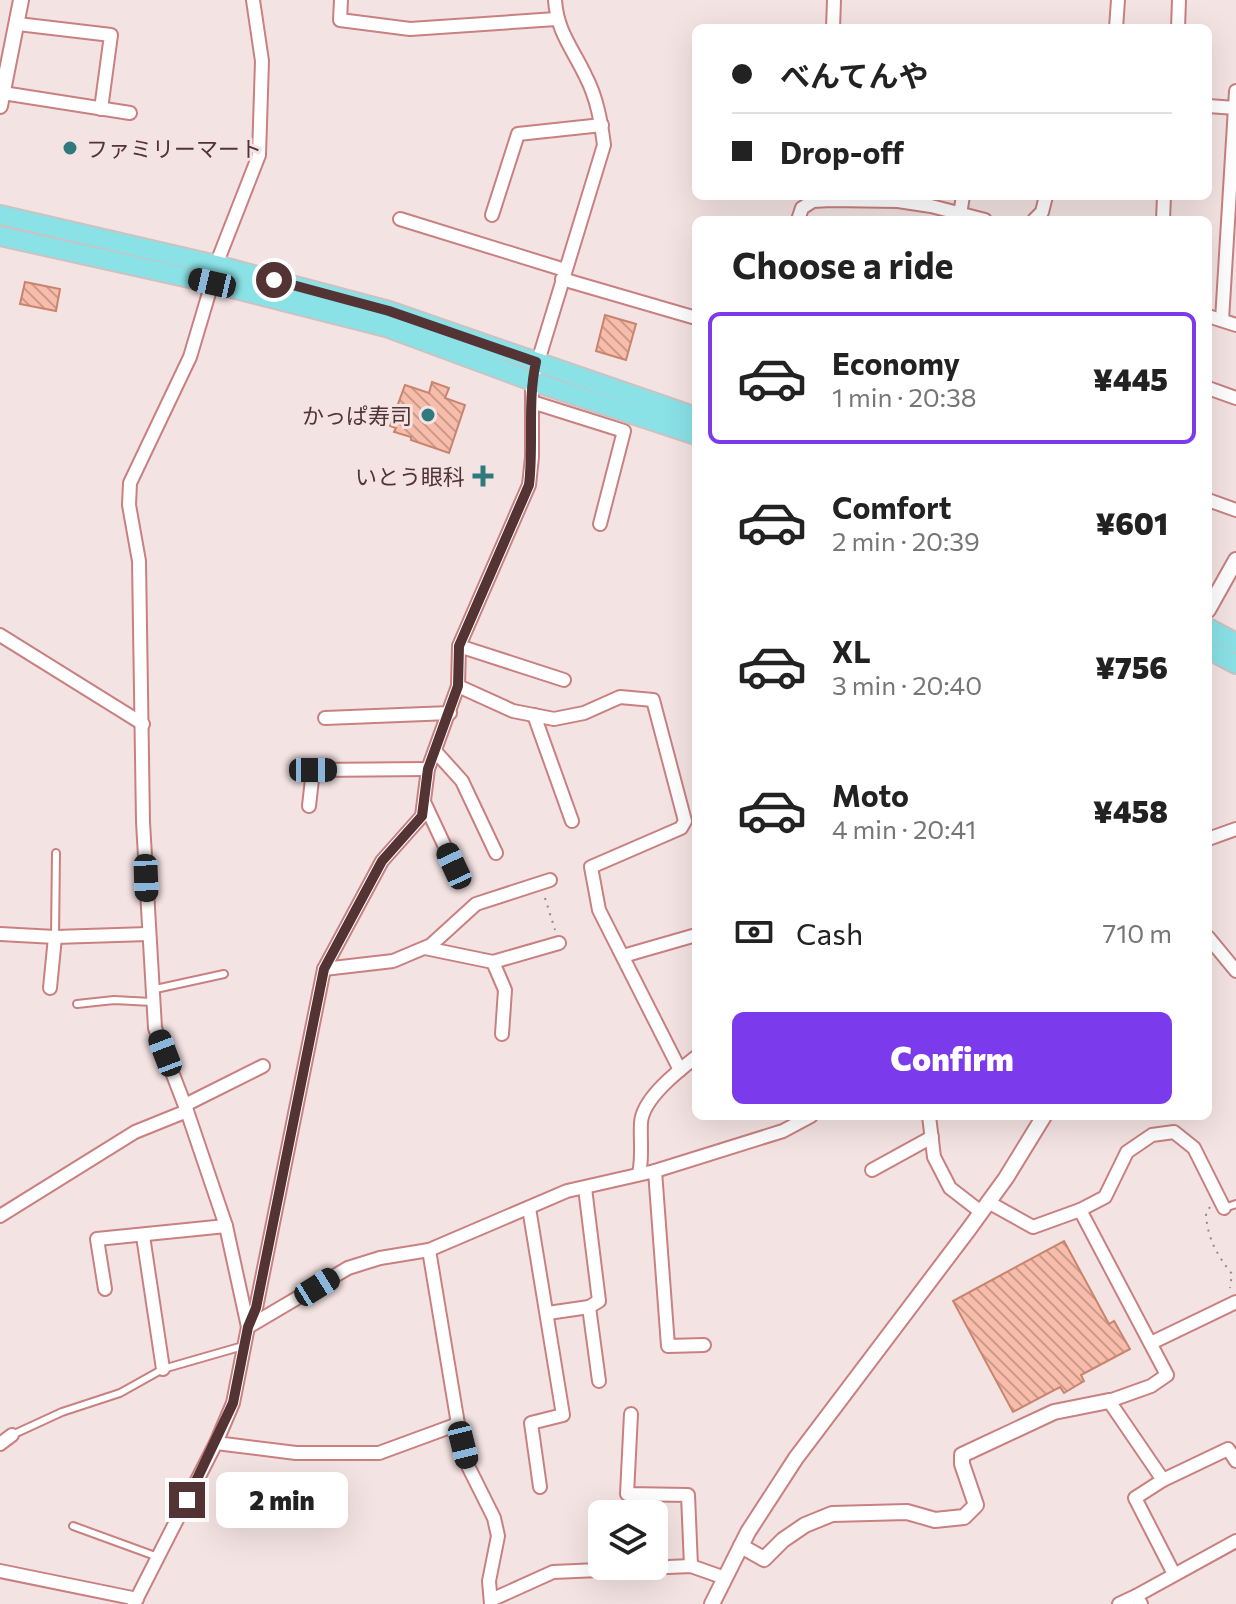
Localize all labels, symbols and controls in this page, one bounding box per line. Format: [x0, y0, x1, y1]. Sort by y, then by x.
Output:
text: べんてんや [780, 56, 929, 93]
text: Drop-off [780, 133, 904, 170]
place label: ファミリーマート [86, 135, 262, 162]
marker: ファミリーマート [61, 139, 79, 157]
text: Choose a ride [732, 242, 953, 286]
route start [256, 262, 292, 298]
car [186, 266, 238, 300]
icon: car [736, 342, 808, 414]
text: Economy [832, 344, 960, 381]
text: ¥445 [1093, 360, 1168, 397]
text: 1 min · 20:38 [832, 381, 977, 412]
place label: かっぱ寿司 [302, 402, 412, 429]
marker: かっぱ寿司 [419, 406, 437, 424]
place label: いとう眼科 [355, 463, 465, 490]
marker: いとう眼科 [472, 465, 494, 487]
icon: car [736, 486, 808, 558]
text: Comfort [832, 488, 951, 525]
text: ¥601 [1096, 504, 1168, 541]
text: 2 min · 20:39 [832, 525, 980, 556]
icon: car [736, 630, 808, 702]
text: XL [832, 632, 871, 669]
text: ¥756 [1095, 648, 1168, 685]
text: 3 min · 20:40 [832, 669, 982, 700]
car [289, 758, 337, 782]
icon: car [736, 774, 808, 846]
text: Moto [832, 776, 909, 813]
text: ¥458 [1093, 792, 1168, 829]
text: 4 min · 20:41 [832, 813, 976, 844]
car [433, 839, 475, 893]
car [133, 854, 159, 902]
icon: cash [732, 910, 776, 954]
text: Cash [796, 914, 863, 951]
text: 710 m [1103, 917, 1172, 948]
button: Confirm [732, 1012, 1172, 1104]
car [145, 1026, 185, 1080]
car [290, 1264, 344, 1310]
car [446, 1419, 480, 1471]
callout: 2 min [215, 1472, 347, 1528]
route end [169, 1482, 205, 1518]
text: 2 min [249, 1484, 315, 1515]
map controls [588, 1500, 668, 1580]
button: layers [588, 1500, 668, 1580]

